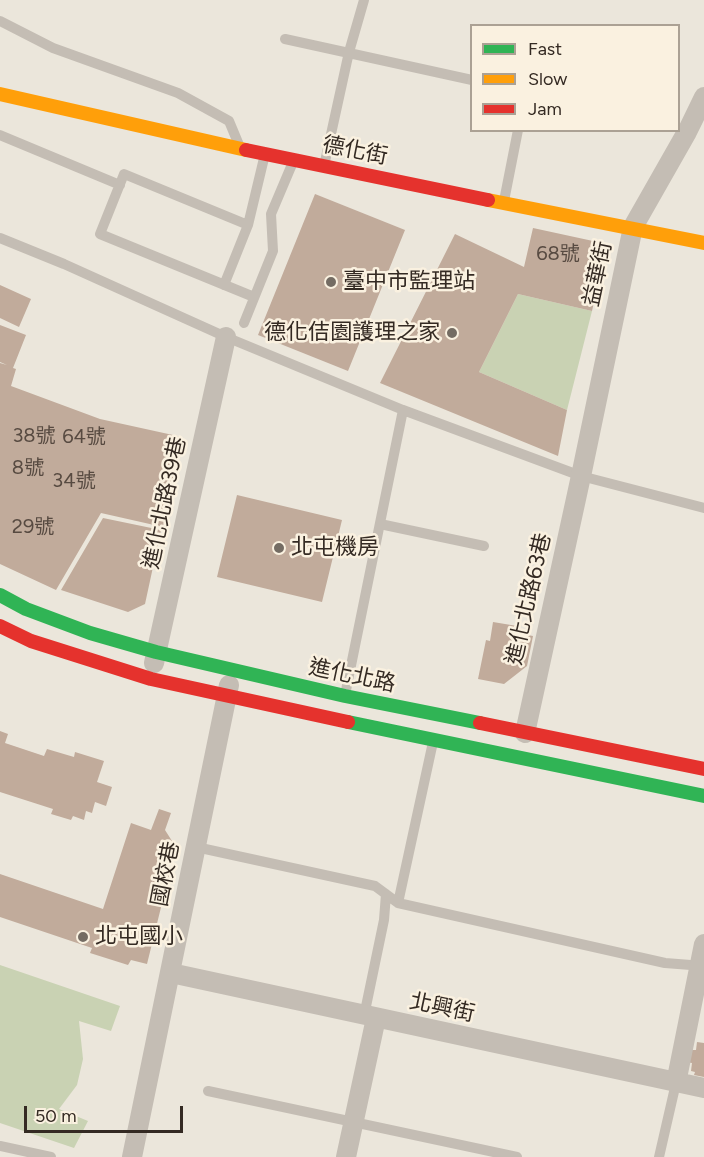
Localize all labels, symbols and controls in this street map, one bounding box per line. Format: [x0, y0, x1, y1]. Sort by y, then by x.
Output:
legend [470, 24, 680, 132]
text: Fast [528, 38, 562, 60]
text: Slow [528, 68, 567, 90]
text: Jam [528, 98, 562, 120]
street label: 德化街 [320, 132, 390, 170]
street label: 益華街 [578, 239, 618, 309]
house number: 68號 [536, 242, 580, 266]
place label: 臺中市監理站 [343, 269, 475, 295]
marker: 臺中市監理站 [324, 275, 338, 289]
place label: 德化佶園護理之家 [264, 320, 440, 346]
marker: 德化佶園護理之家 [445, 326, 459, 340]
house number: 38號 [12, 424, 56, 448]
house number: 64號 [62, 425, 106, 449]
street label: 進化北路39巷 [138, 435, 192, 571]
house number: 8號 [12, 456, 44, 480]
house number: 34號 [52, 469, 96, 493]
house number: 29號 [12, 515, 54, 539]
street label: 進化北路63巷 [501, 531, 557, 667]
place label: 北屯機房 [291, 535, 379, 561]
marker: 北屯機房 [272, 541, 286, 555]
street label: 進化北路 [306, 654, 398, 698]
street label: 國校巷 [147, 839, 185, 909]
place label: 北屯國小 [95, 924, 183, 950]
marker: 北屯國小 [76, 930, 90, 944]
street label: 北興街 [407, 988, 477, 1028]
scale bar [27, 1094, 186, 1132]
text: 50 m [35, 1105, 77, 1127]

